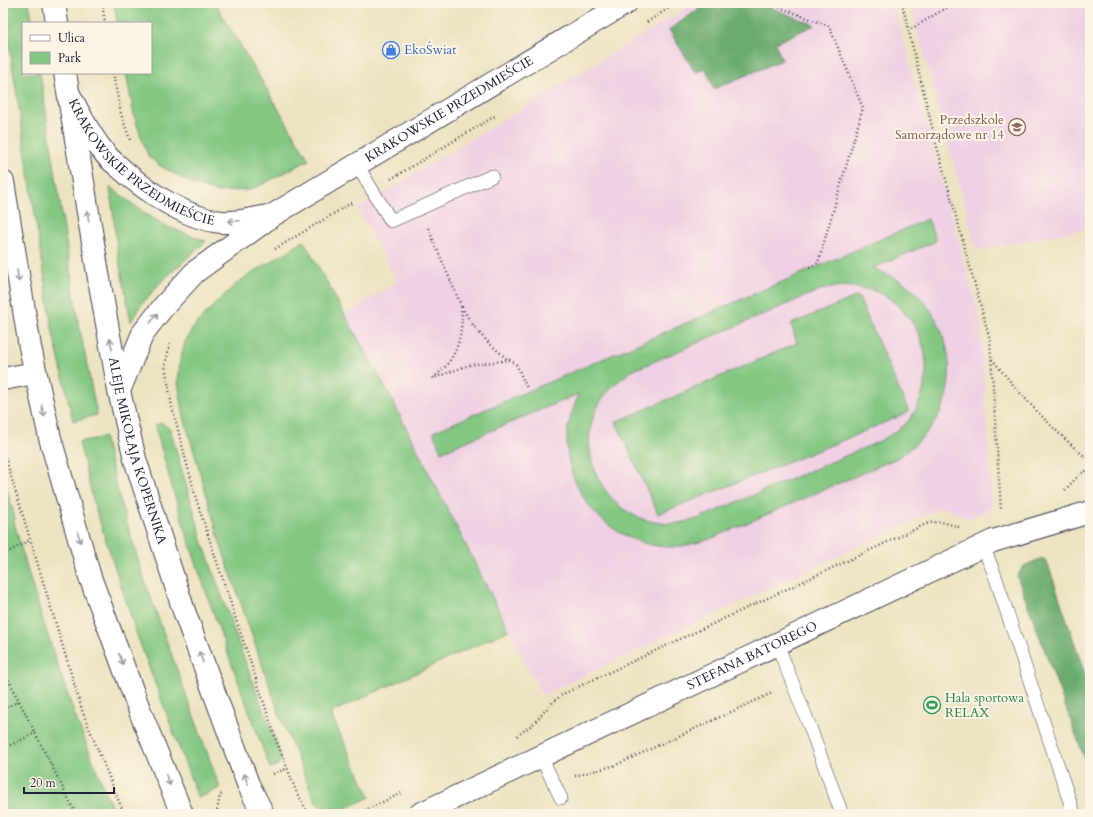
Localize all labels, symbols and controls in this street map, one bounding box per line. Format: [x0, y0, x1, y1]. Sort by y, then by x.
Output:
legend [22, 22, 152, 74]
text: Ulica [58, 30, 86, 46]
shop icon: EkoŚwiat [381, 40, 401, 60]
place label: EkoŚwiat [404, 41, 456, 59]
text: Park [58, 50, 82, 66]
street label: KRAKOWSKIE PRZEDMIEŚCIE [361, 52, 537, 167]
street label: KRAKOWSKIE PRZEDMIEŚCIE [64, 96, 216, 230]
place label: Przedszkole Samorządowe nr 14 [895, 111, 1004, 144]
school or university icon: Przedszkole Samorządowe nr 14 [1007, 117, 1027, 137]
one-way arrow [84, 210, 92, 223]
one-way arrow [228, 218, 241, 225]
one-way arrow [14, 269, 22, 282]
one-way arrow [150, 313, 158, 324]
one-way arrow [106, 338, 114, 351]
street label: ALEJE MIKOŁAJA KOPERNIKA [104, 356, 171, 547]
one-way arrow [40, 405, 48, 418]
one-way arrow [75, 530, 83, 543]
street label: STEFANA BATOREGO [684, 617, 820, 694]
one-way arrow [197, 651, 205, 663]
one-way arrow [117, 653, 125, 665]
place label: Hala sportowa RELAX [945, 689, 1024, 722]
sports icon: Hala sportowa RELAX [922, 695, 942, 715]
scale bar [24, 769, 114, 795]
one-way arrow [242, 773, 250, 785]
one-way arrow [165, 774, 173, 786]
text: 20 m [30, 775, 57, 791]

